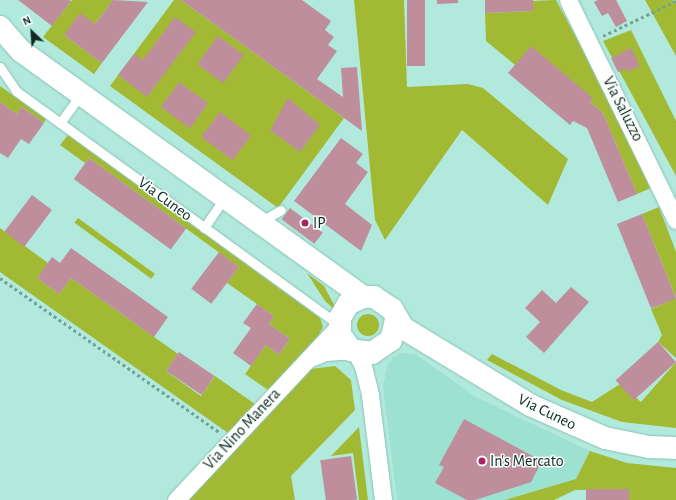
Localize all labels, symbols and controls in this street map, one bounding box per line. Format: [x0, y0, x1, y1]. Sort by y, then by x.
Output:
north arrow [12, 12, 52, 52]
text: N [21, 14, 33, 27]
street label: Via Saluzzo [598, 73, 648, 145]
street label: Via Cuneo [134, 173, 196, 225]
place label: IP [313, 213, 326, 233]
marker: IP [300, 218, 310, 228]
street label: Via Nino Manera [199, 384, 285, 474]
street label: Via Cuneo [515, 390, 579, 434]
place label: In's Mercato [490, 451, 564, 471]
marker: In's Mercato [477, 456, 487, 466]

